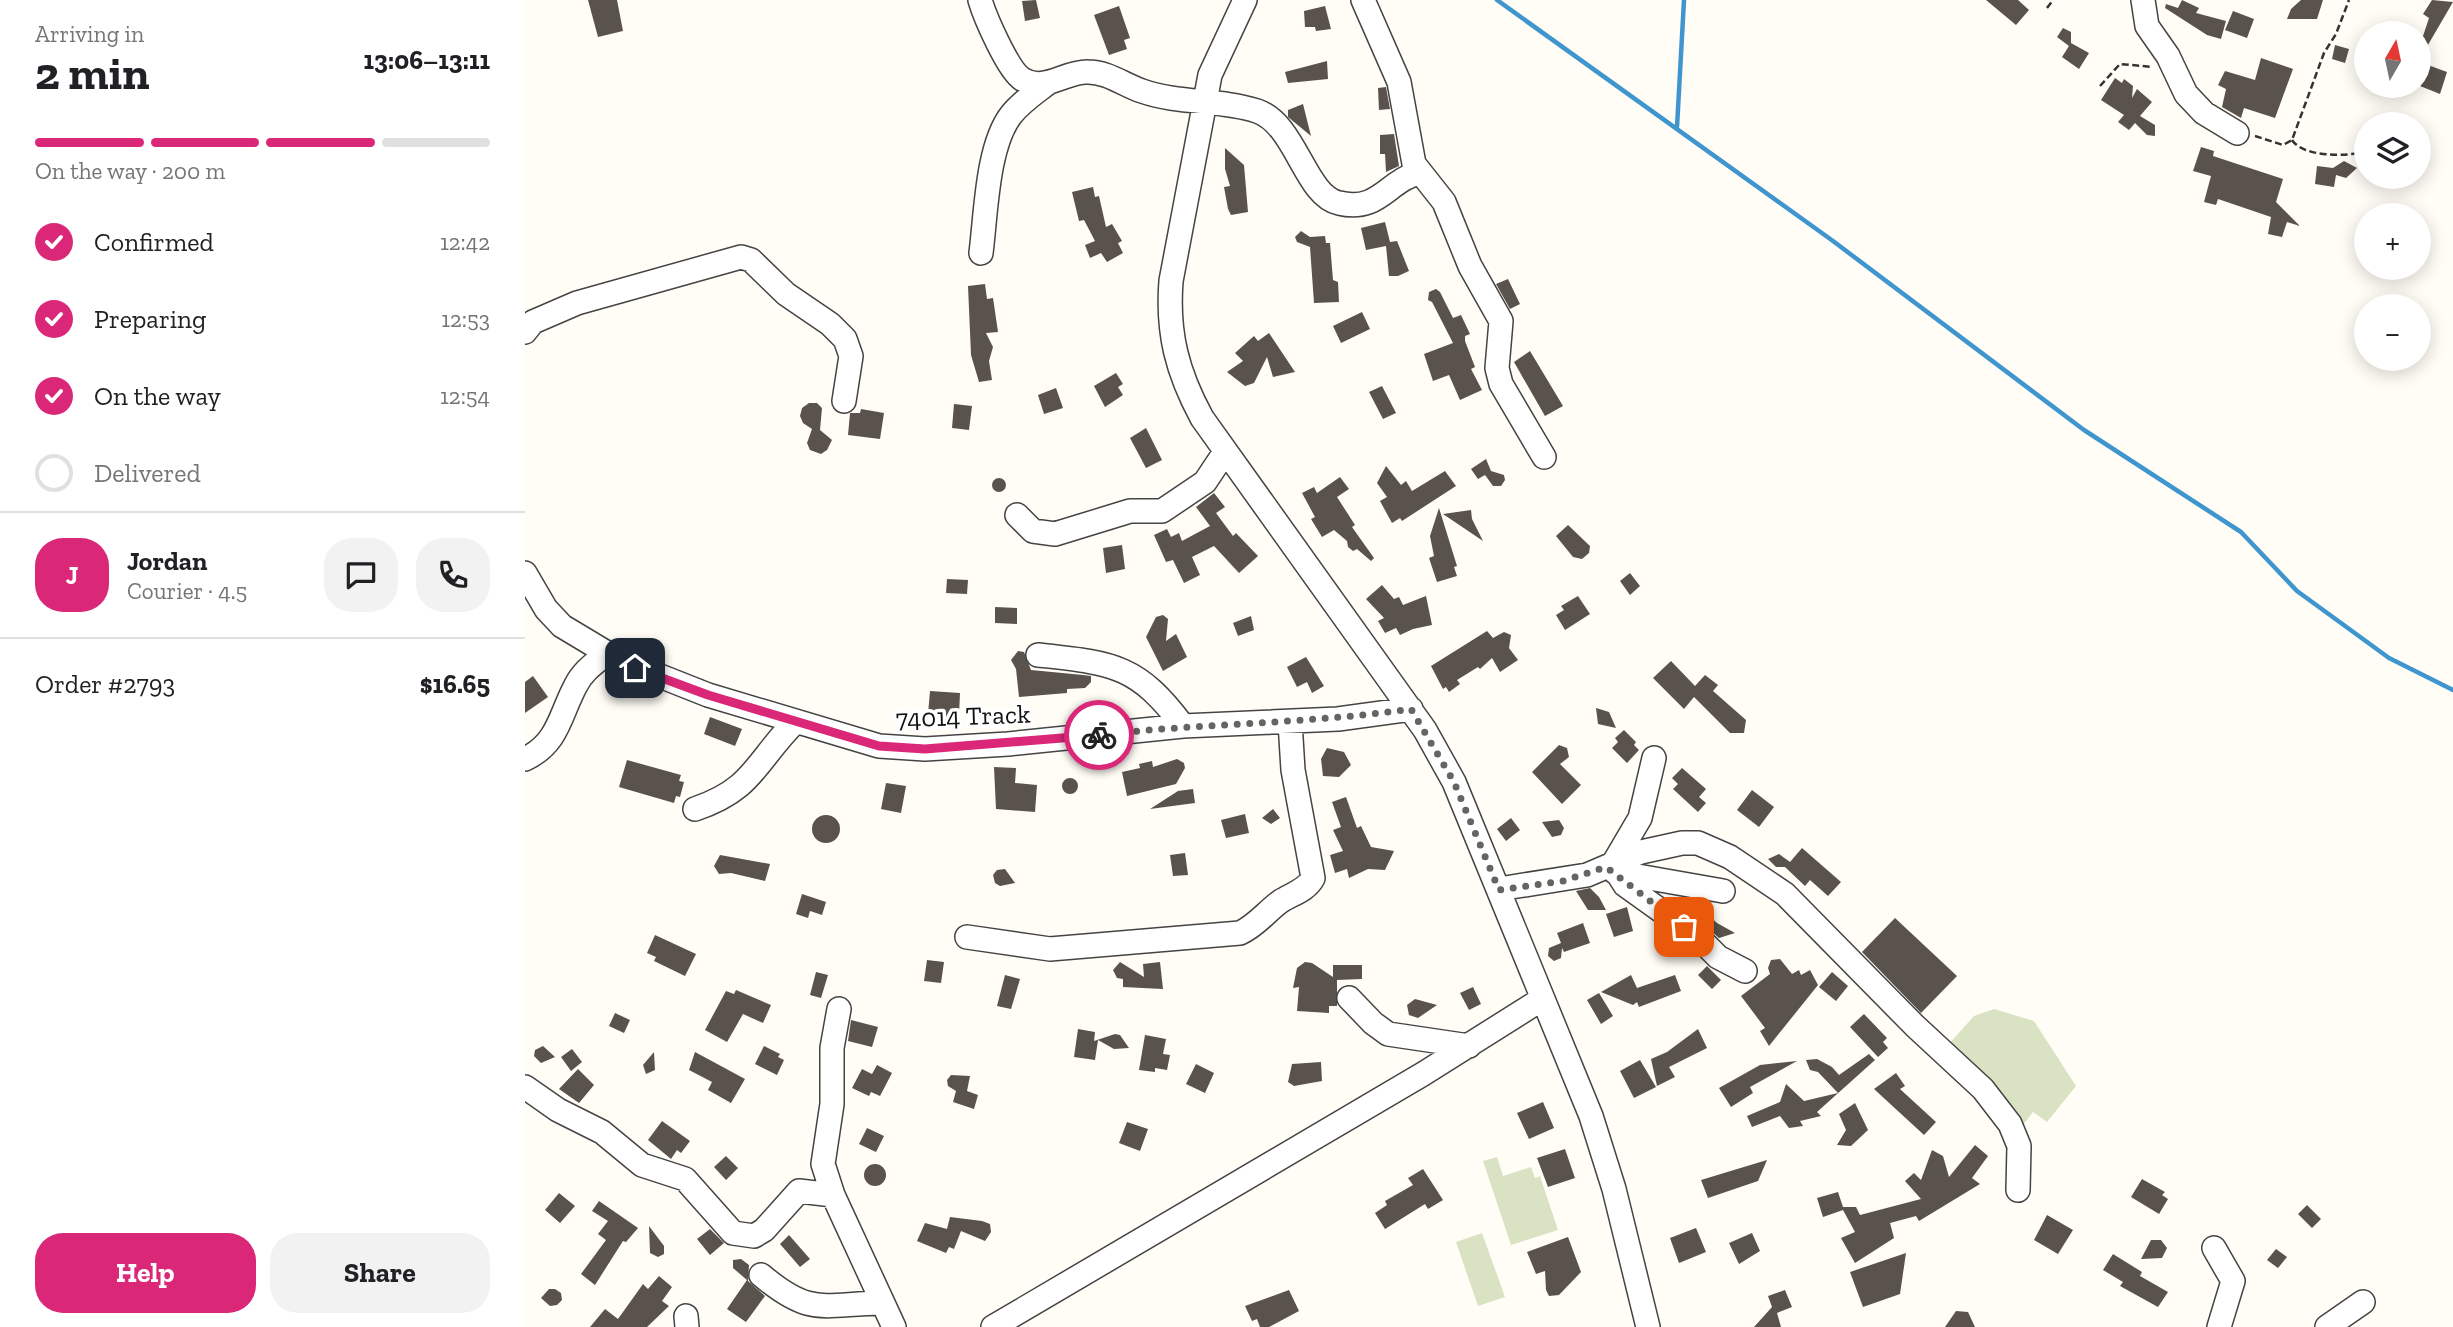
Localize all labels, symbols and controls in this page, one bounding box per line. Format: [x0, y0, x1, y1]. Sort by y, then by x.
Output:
text: Arriving in [35, 20, 144, 48]
north arrow [2354, 21, 2431, 98]
map controls [2354, 21, 2431, 371]
text: 13:06–13:11 [363, 44, 490, 76]
text: 2 min [35, 46, 150, 101]
button: layers [2354, 112, 2431, 189]
text: On the way · 200 m [35, 157, 225, 185]
button: + [2354, 203, 2431, 280]
icon: check [35, 223, 73, 261]
text: Confirmed [94, 226, 214, 258]
text: 12:42 [440, 228, 490, 256]
button: − [2354, 294, 2431, 371]
icon: check [35, 300, 73, 338]
text: Preparing [94, 303, 206, 335]
text: 12:53 [441, 305, 490, 333]
icon: check [35, 377, 73, 415]
text: On the way [94, 380, 221, 412]
text: 12:54 [440, 382, 490, 410]
text: Delivered [94, 457, 201, 489]
button: chat [324, 538, 398, 612]
button: phone [416, 538, 490, 612]
text: Jordan [127, 545, 207, 577]
text: J [66, 559, 78, 591]
text: Courier · 4.5 [127, 577, 247, 605]
pin [605, 638, 665, 698]
icon: home [616, 649, 654, 687]
text: Order #2793 [35, 668, 175, 700]
text: $16.65 [420, 668, 490, 700]
street label: 74014 Track [895, 698, 1031, 734]
courier [1064, 700, 1134, 770]
icon: bike [1080, 716, 1118, 754]
pin [1654, 897, 1714, 957]
icon: bag [1665, 908, 1703, 946]
button: Help [35, 1233, 256, 1313]
button: Share [270, 1233, 490, 1313]

